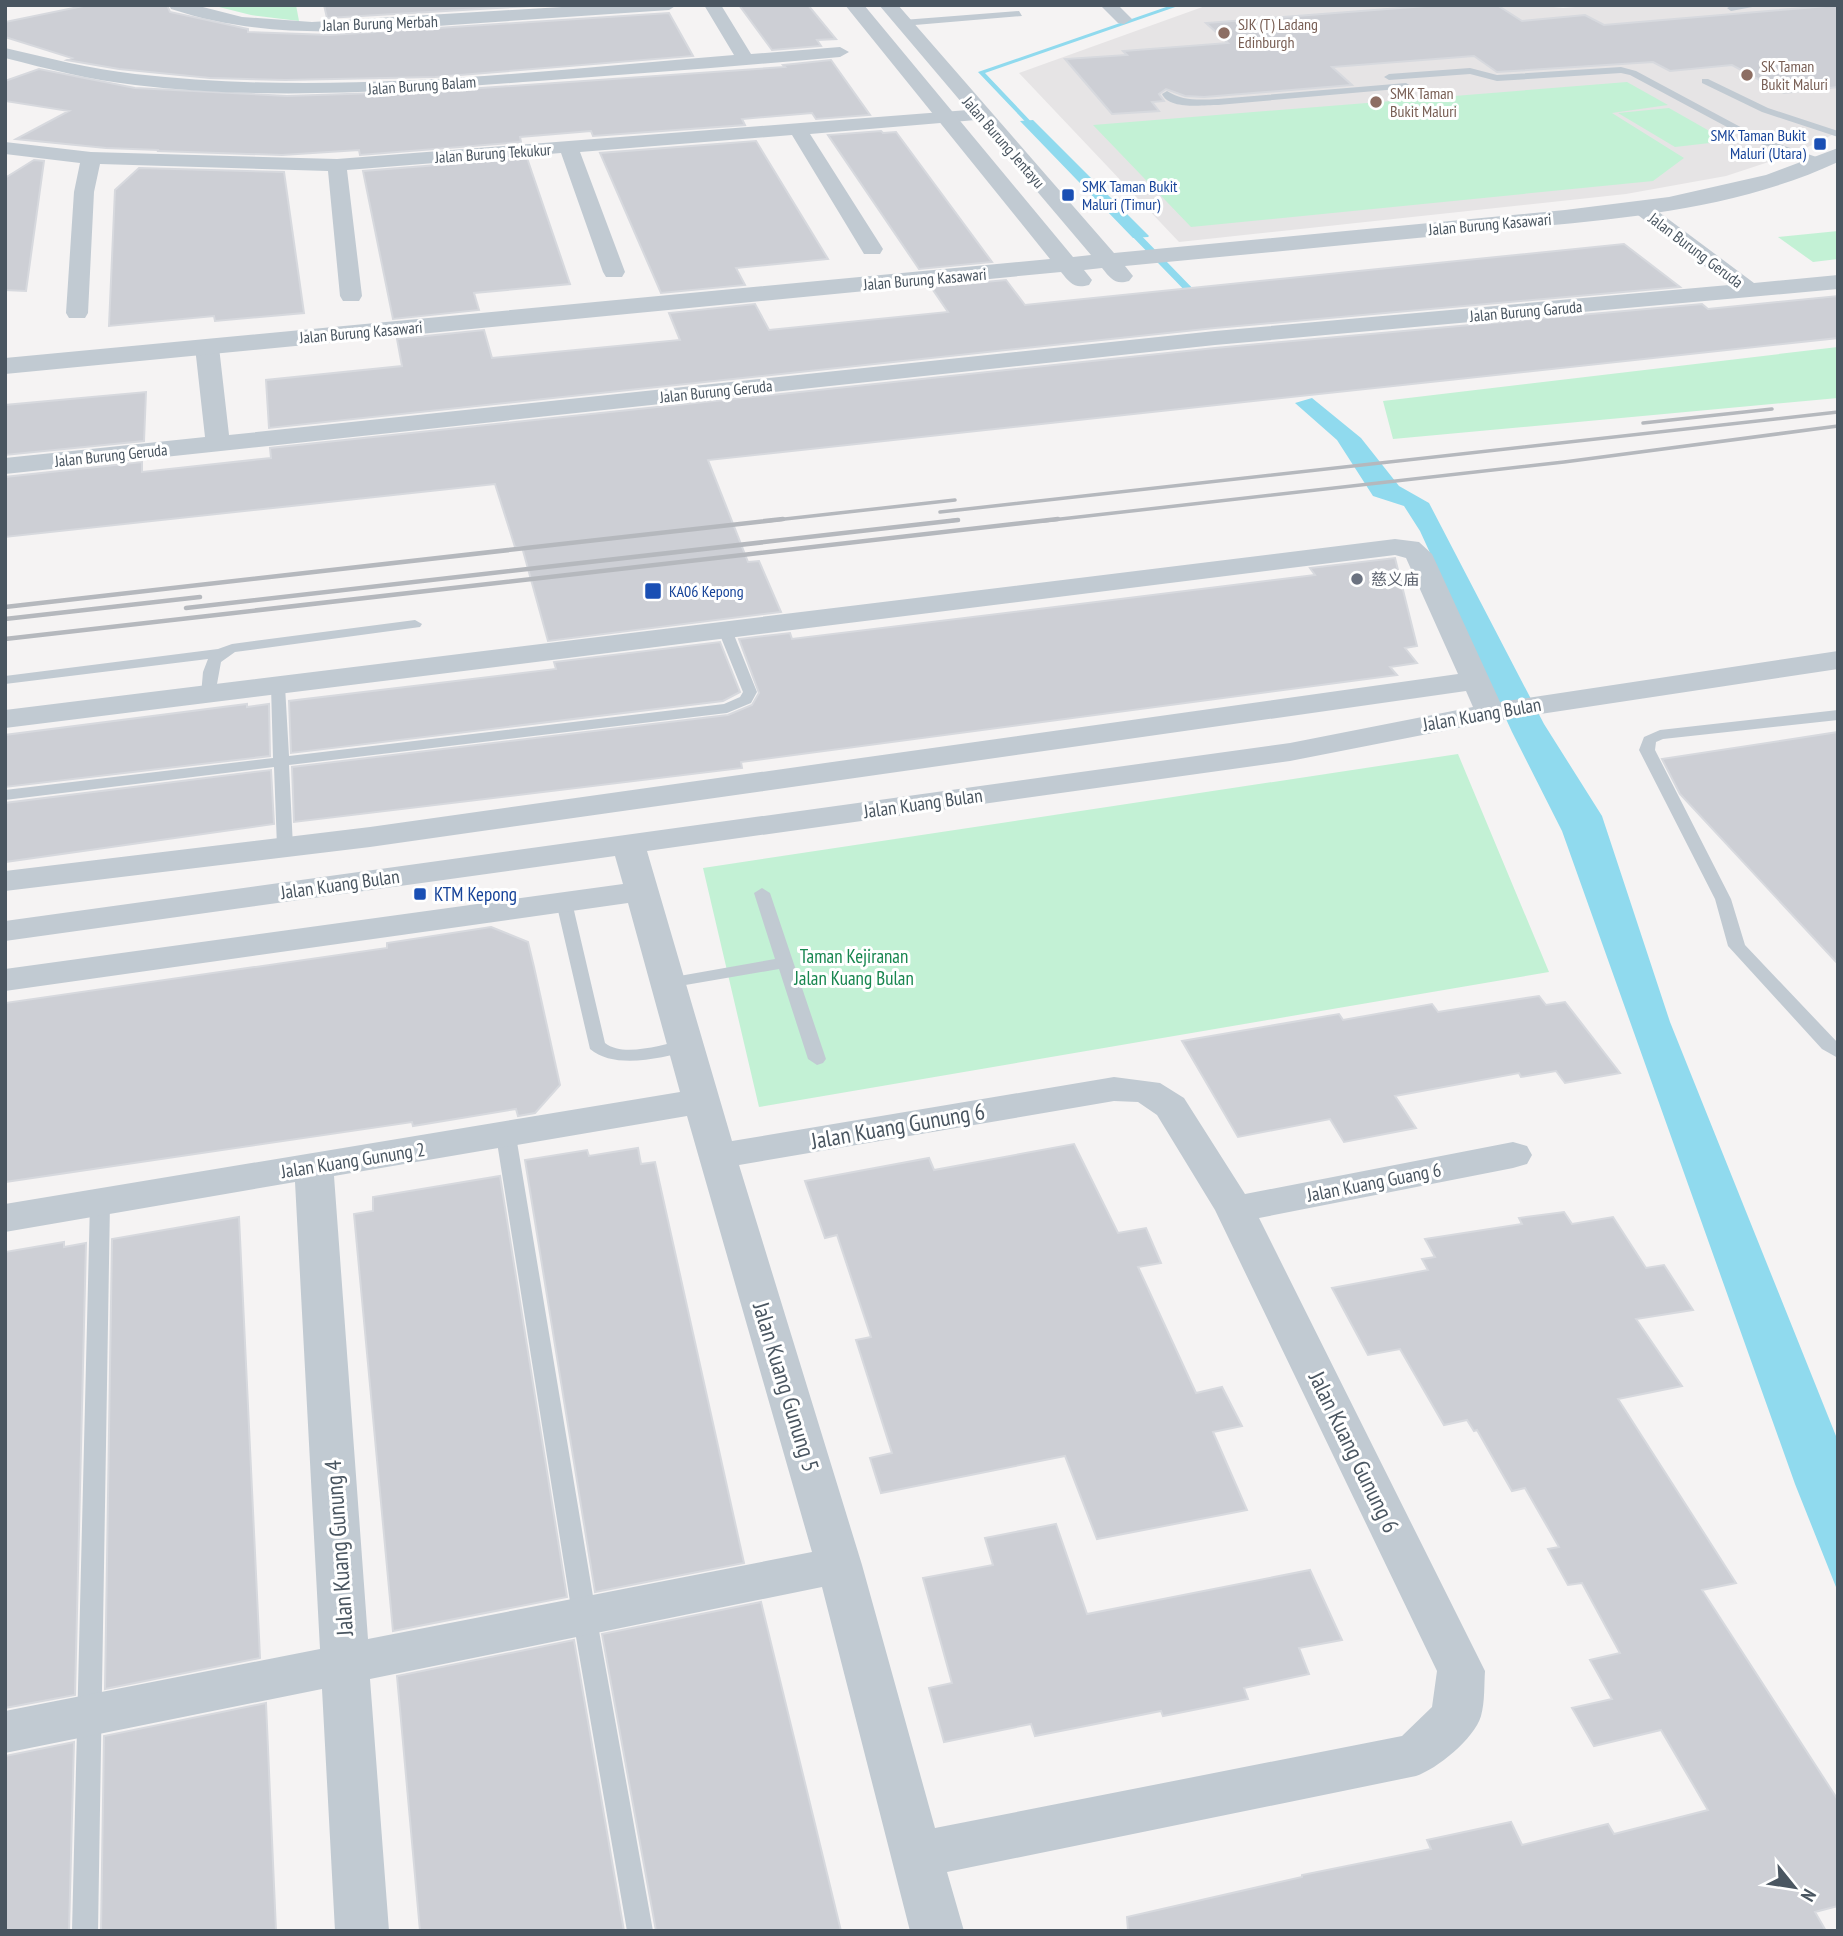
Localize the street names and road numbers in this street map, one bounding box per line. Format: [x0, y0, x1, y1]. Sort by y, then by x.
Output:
street label: Jalan Burung Merbah [321, 11, 438, 35]
street label: Jalan Burung Balam [366, 71, 477, 99]
street label: Jalan Burung Jentayu [958, 91, 1049, 192]
street label: Jalan Burung Tekukur [433, 139, 552, 167]
street label: Jalan Burung Geruda [1644, 207, 1747, 292]
street label: Jalan Burung Kasawari [1427, 209, 1552, 239]
street label: Jalan Burung Kasawari [862, 264, 987, 294]
street label: Jalan Burung Garuda [1468, 296, 1583, 326]
street label: Jalan Burung Kasawari [298, 317, 423, 347]
street label: Jalan Burung Geruda [658, 375, 773, 407]
street label: Jalan Burung Geruda [53, 439, 168, 471]
street label: Jalan Kuang Bulan [1420, 692, 1543, 736]
street label: Jalan Kuang Bulan [861, 783, 984, 823]
street label: Jalan Kuang Bulan [278, 864, 401, 904]
street label: Jalan Kuang Gunung 6 [808, 1096, 987, 1155]
street label: Jalan Kuang Gunung 2 [278, 1137, 427, 1183]
street label: Jalan Kuang Guang 6 [1304, 1157, 1443, 1207]
street label: Jalan Kuang Gunung 5 [747, 1298, 826, 1475]
street label: Jalan Kuang Gunung 6 [1302, 1365, 1406, 1537]
street label: Jalan Kuang Gunung 4 [318, 1459, 359, 1638]

